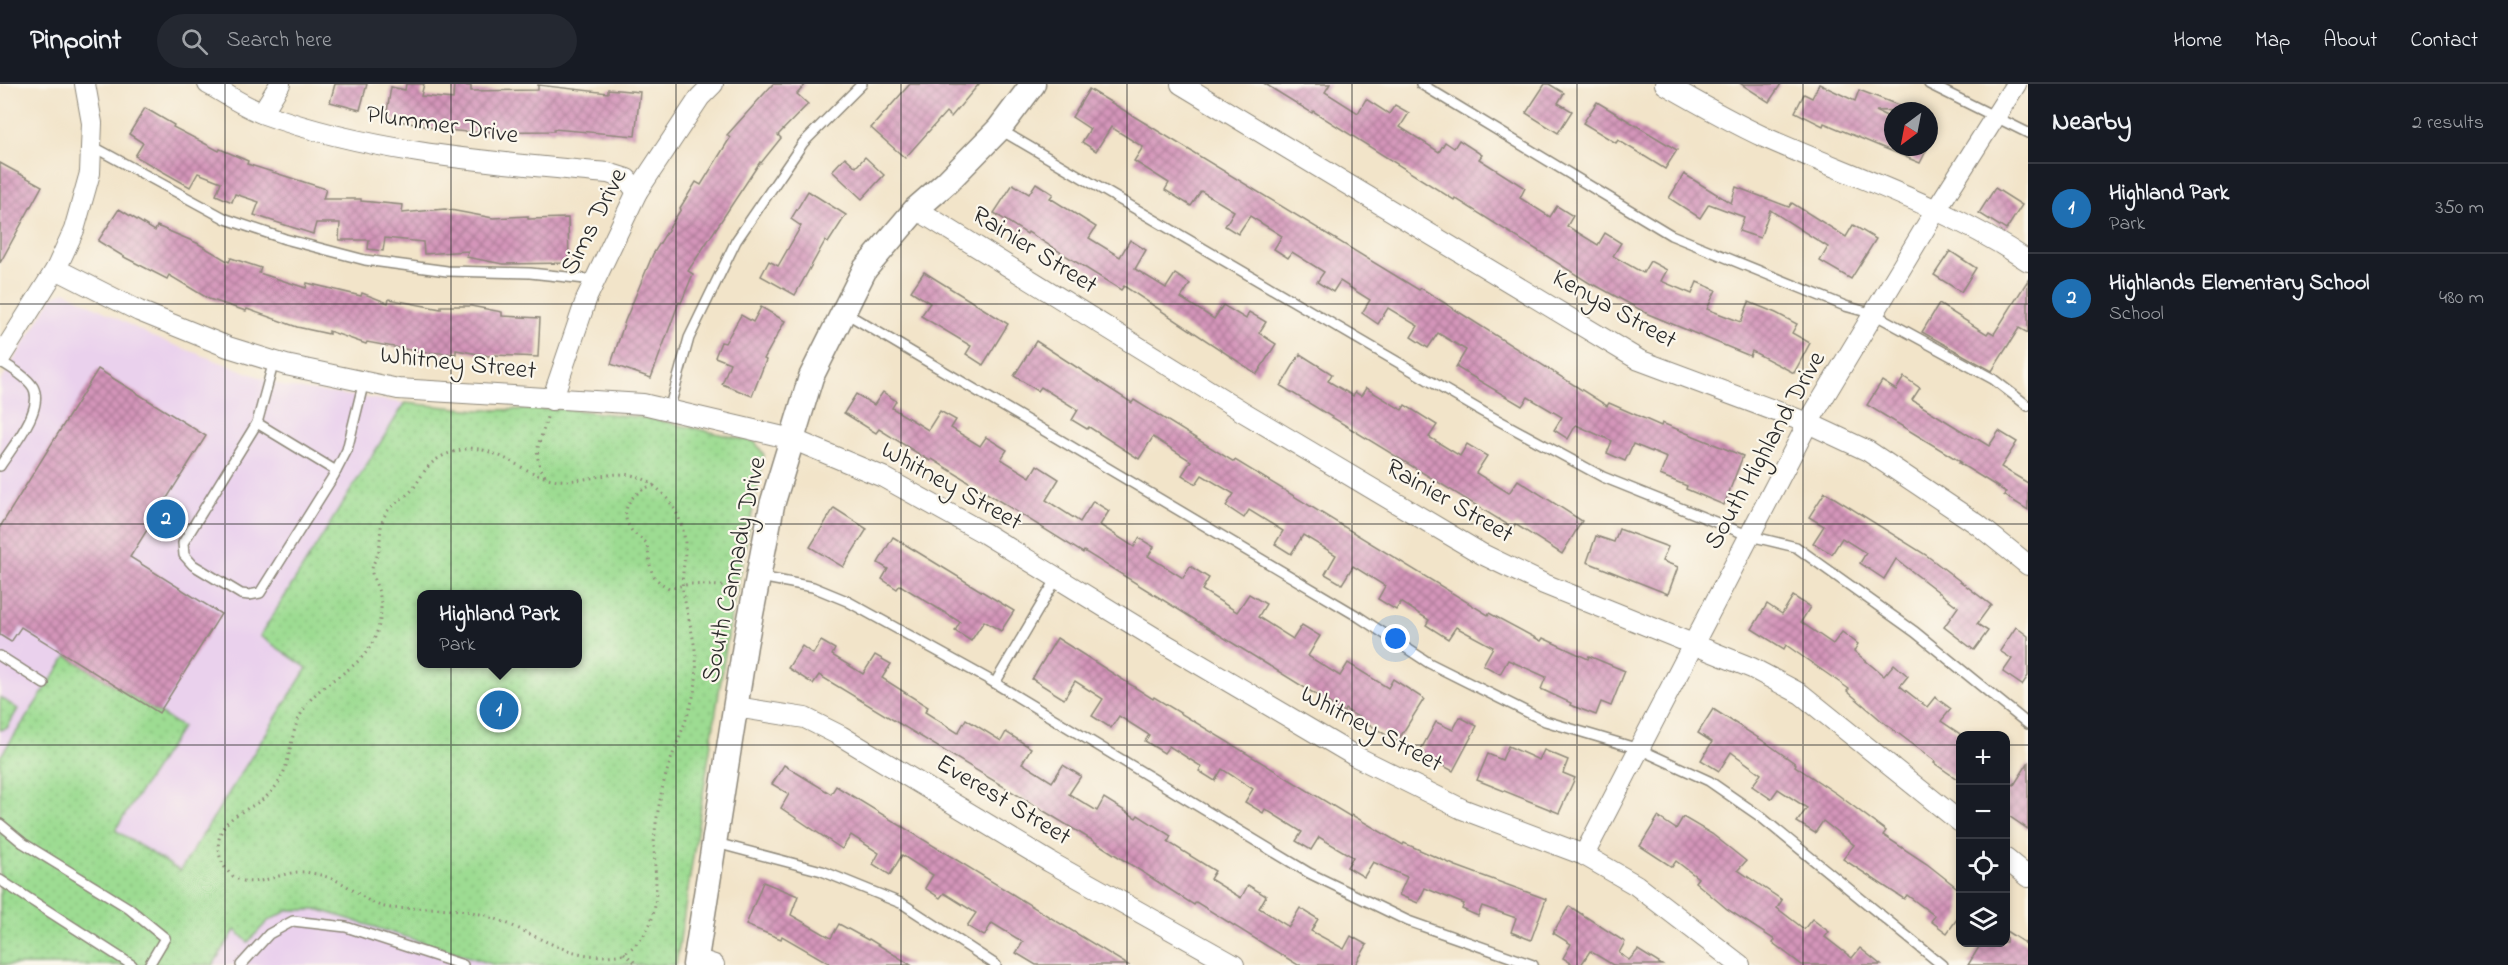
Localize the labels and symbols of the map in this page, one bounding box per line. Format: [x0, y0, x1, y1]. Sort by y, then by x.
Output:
street label: Plummer Drive [363, 97, 521, 156]
north arrow [1884, 102, 1938, 156]
street label: Sims Drive [552, 162, 638, 282]
street label: Rainier Street [964, 197, 1105, 305]
street label: Kenya Street [1545, 260, 1684, 360]
street label: Whitney Street [378, 337, 538, 391]
street label: South Highland Drive [1696, 344, 1837, 557]
street label: Whitney Street [873, 432, 1029, 542]
street label: Rainier Street [1378, 450, 1520, 554]
street label: South Cannady Drive [692, 453, 778, 687]
pin: 2 [146, 496, 186, 542]
your location [1381, 624, 1410, 653]
street label: Whitney Street [1293, 676, 1449, 784]
pin: 1 [480, 688, 518, 732]
street label: Everest Street [928, 746, 1078, 857]

